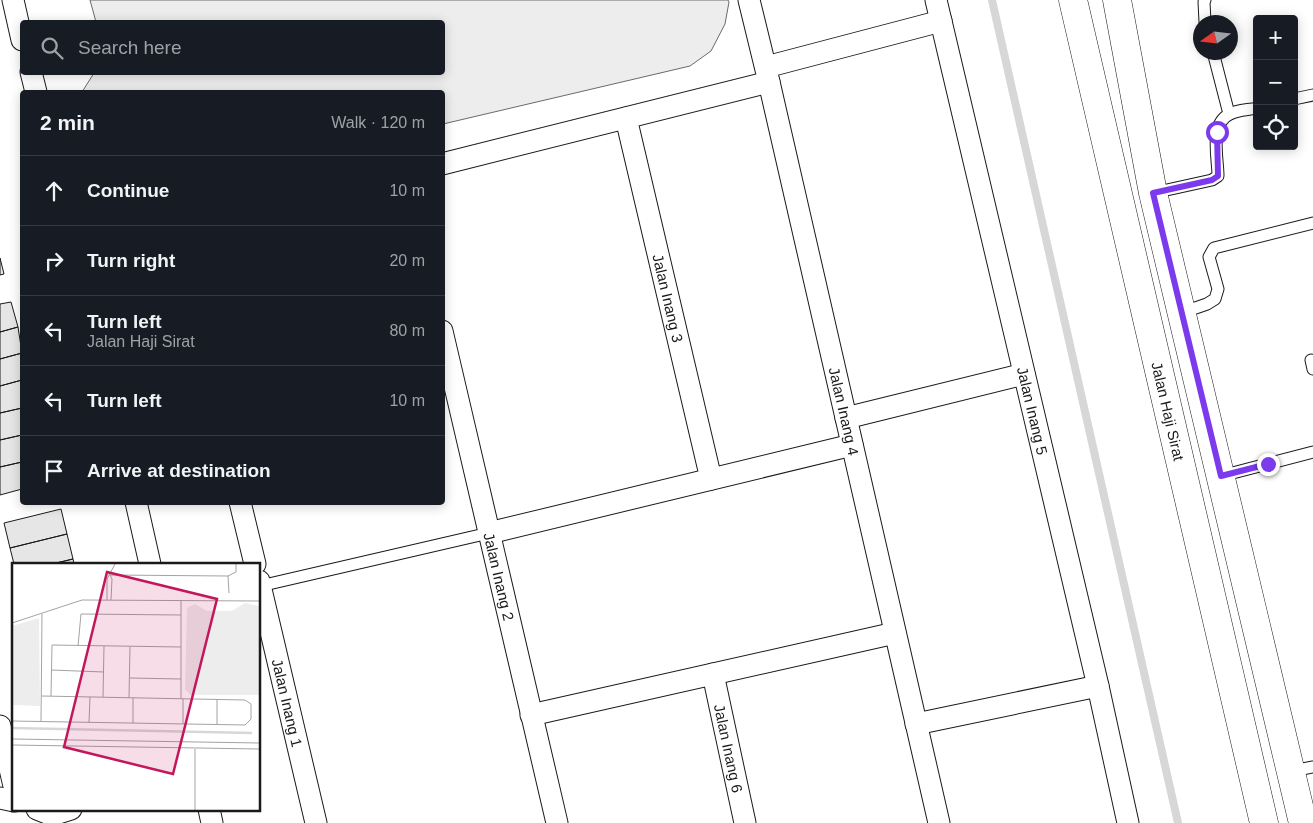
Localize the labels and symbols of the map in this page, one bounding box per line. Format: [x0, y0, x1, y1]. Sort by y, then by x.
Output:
north arrow [1193, 15, 1238, 60]
route start [1206, 121, 1229, 144]
street label: Jalan Inang 3 [650, 252, 687, 344]
street label: Jalan Haji Sirat [1149, 360, 1188, 463]
street label: Jalan Inang 4 [826, 365, 863, 457]
street label: Jalan Inang 5 [1014, 365, 1052, 457]
route end [1257, 453, 1280, 476]
street label: Jalan Inang 2 [481, 531, 518, 622]
inset map [12, 563, 260, 810]
street label: Jalan Inang 1 [269, 657, 306, 748]
street label: Jalan Inang 6 [711, 702, 747, 794]

